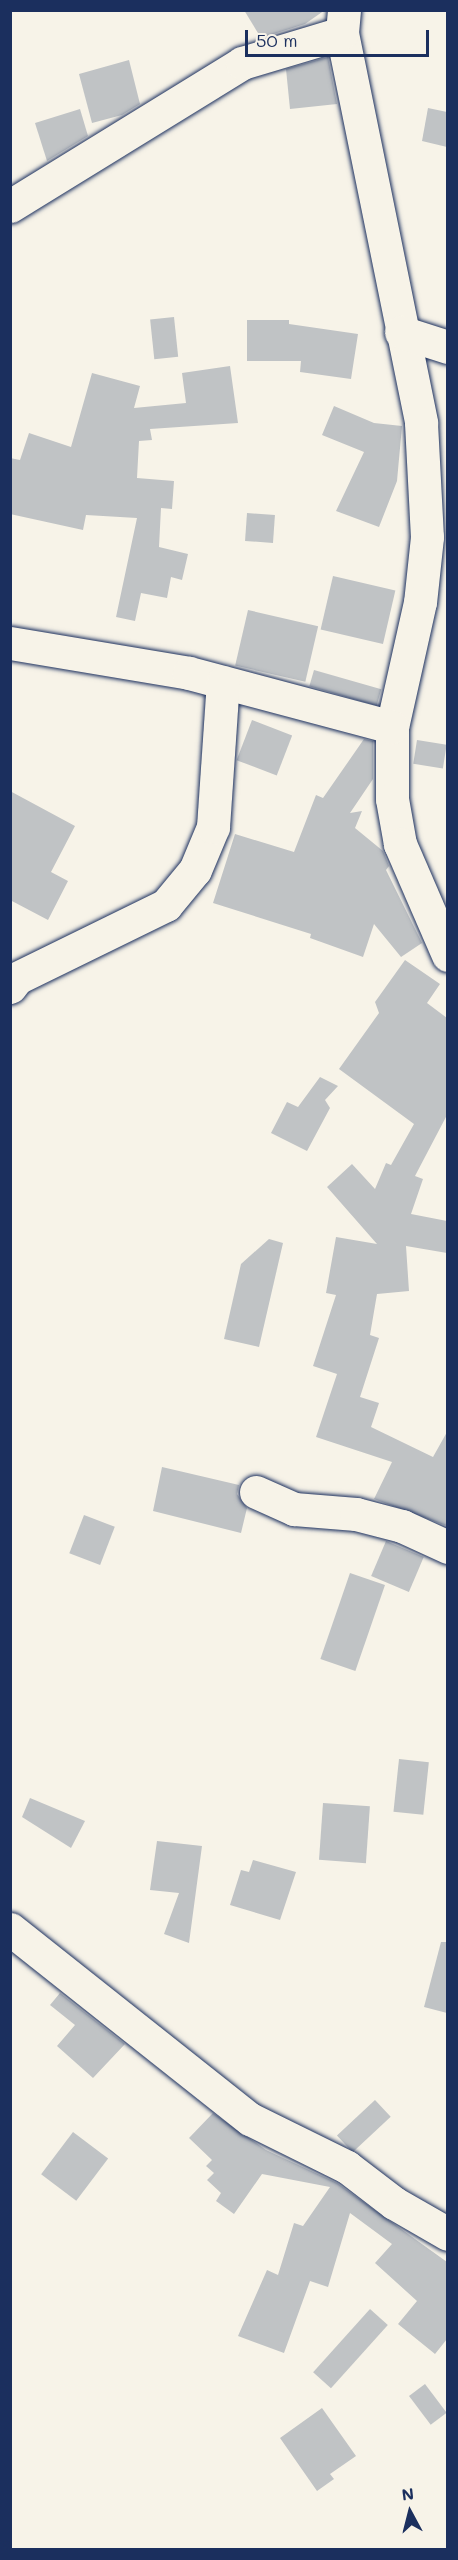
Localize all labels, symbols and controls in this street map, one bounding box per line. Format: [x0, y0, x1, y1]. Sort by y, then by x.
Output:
scale bar [248, 18, 432, 56]
text: 50 m [256, 28, 298, 52]
north arrow [380, 2482, 440, 2542]
text: N [400, 2482, 415, 2505]

